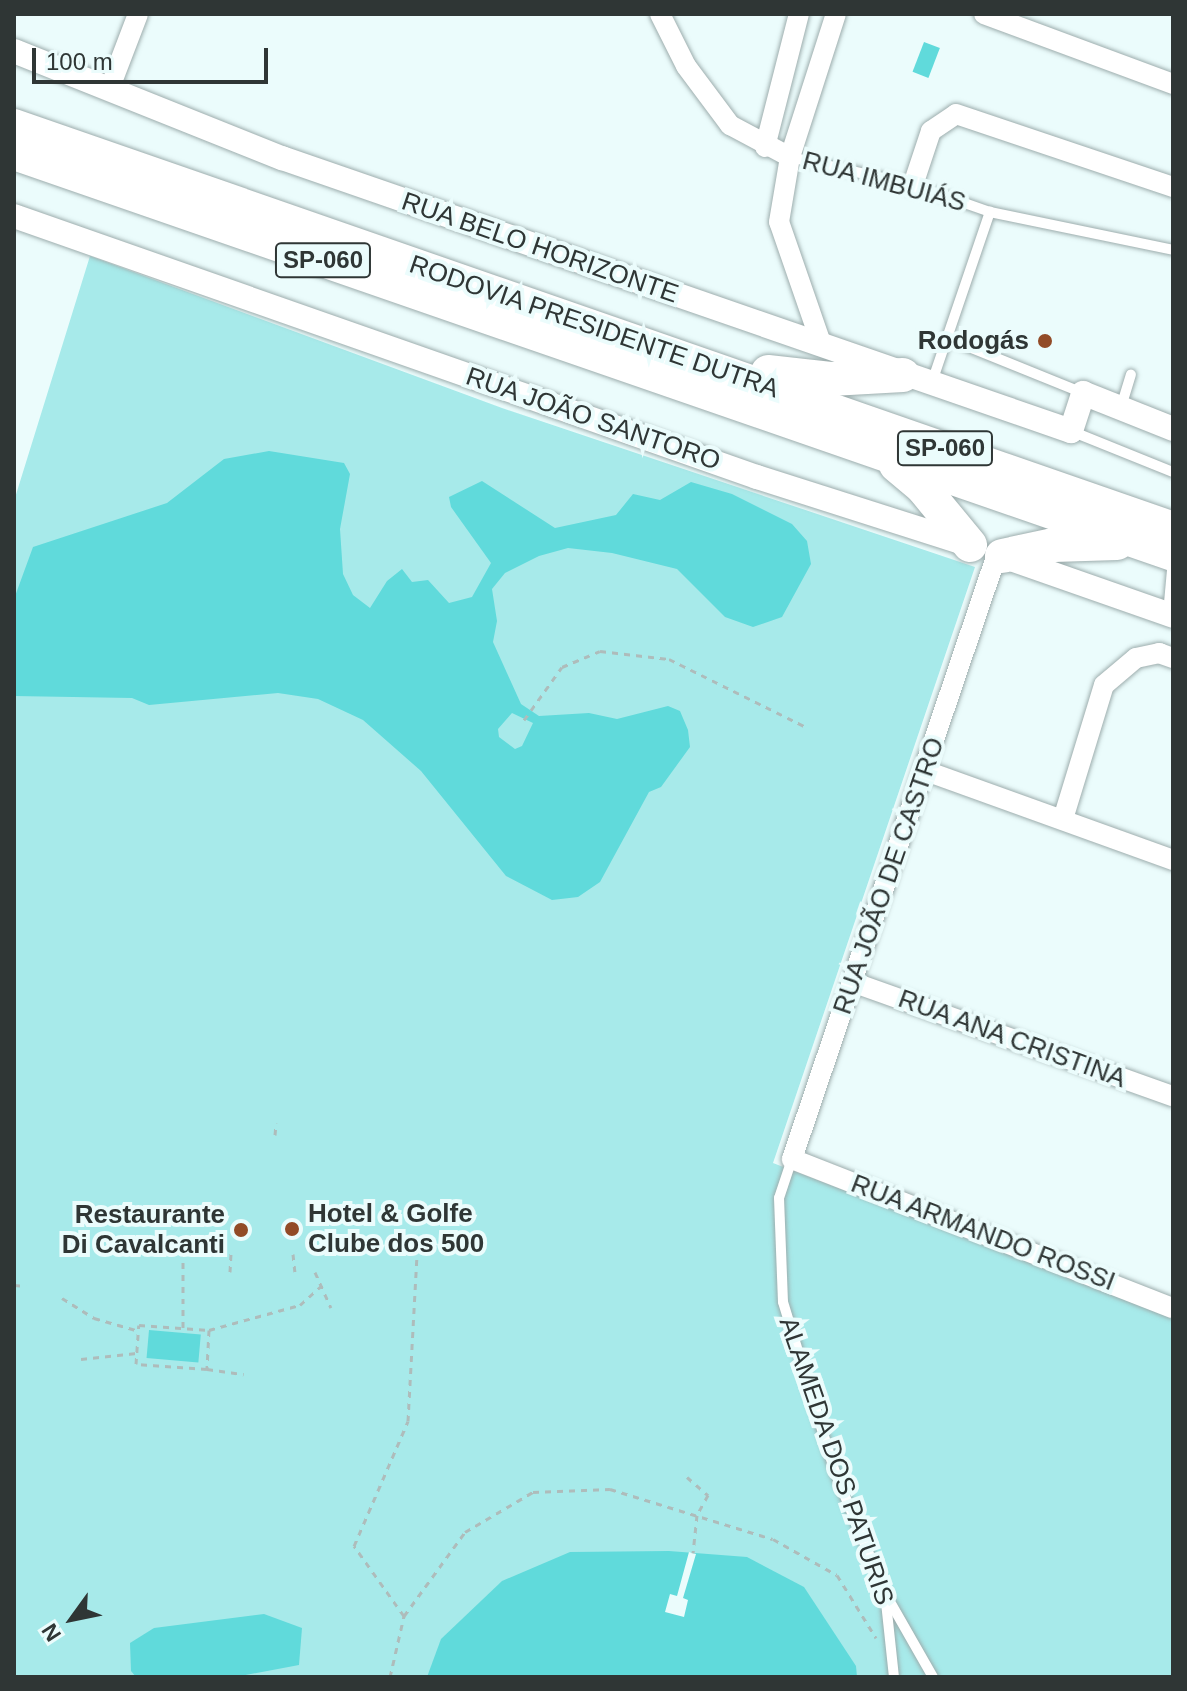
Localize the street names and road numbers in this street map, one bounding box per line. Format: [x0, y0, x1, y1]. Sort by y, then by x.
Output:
street label: RUA IMBUIÁS [798, 145, 970, 219]
street label: RUA BELO HORIZONTE [397, 186, 683, 310]
road number: SP-060 [273, 240, 373, 280]
street label: RODOVIA PRESIDENTE DUTRA [405, 249, 783, 405]
street label: RUA JOÃO SANTORO [461, 361, 725, 477]
road number: SP-060 [895, 428, 995, 468]
street label: RUA JOÃO DE CASTRO [827, 733, 951, 1019]
street label: RUA ANA CRISTINA [892, 983, 1132, 1095]
street label: RUA ARMANDO ROSSI [845, 1168, 1121, 1298]
street label: ALAMEDA DOS PATURIS [772, 1312, 900, 1610]

